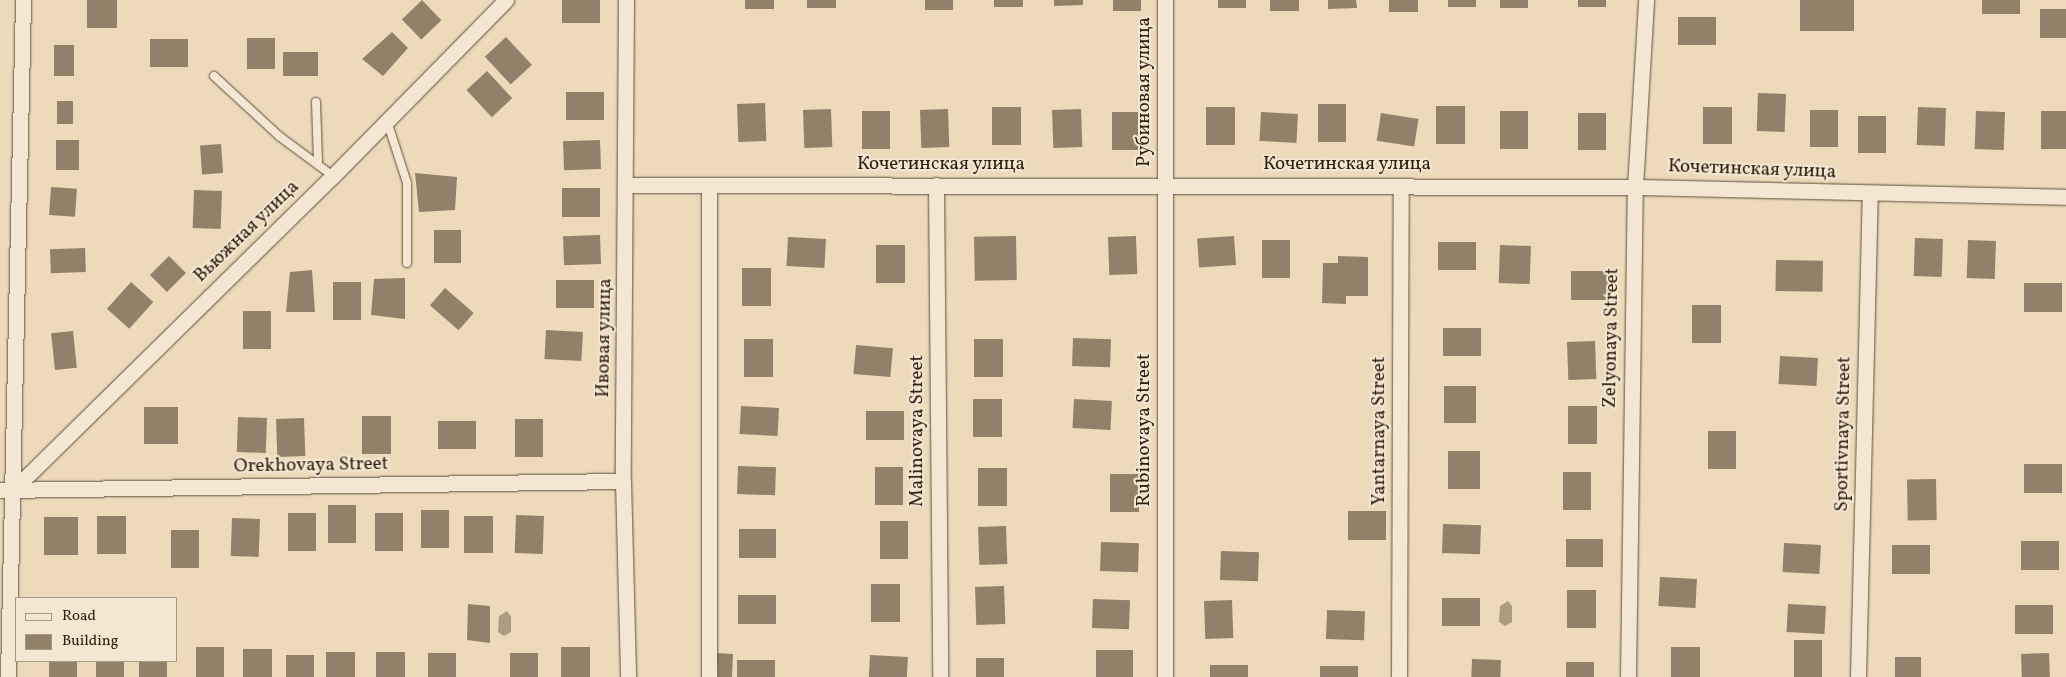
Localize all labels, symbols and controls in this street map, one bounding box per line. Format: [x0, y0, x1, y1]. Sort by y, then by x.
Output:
street label: Рубиновая улица [1134, 17, 1156, 167]
street label: Кочетинская улица [857, 154, 1025, 176]
street label: Кочетинская улица [1263, 154, 1431, 176]
street label: Кочетинская улица [1667, 156, 1837, 184]
street label: Вьюжная улица [190, 176, 304, 288]
street label: Zelyonaya Street [1599, 268, 1625, 408]
street label: Ивовая улица [593, 278, 617, 398]
street label: Rubinovaya Street [1134, 353, 1156, 507]
street label: Malinovaya Street [907, 355, 929, 507]
street label: Yantarnaya Street [1369, 356, 1391, 506]
street label: Sportivnaya Street [1831, 356, 1857, 512]
street label: Orekhovaya Street [233, 453, 389, 479]
legend [15, 597, 178, 662]
text: Road [62, 606, 96, 627]
text: Building [62, 631, 118, 652]

